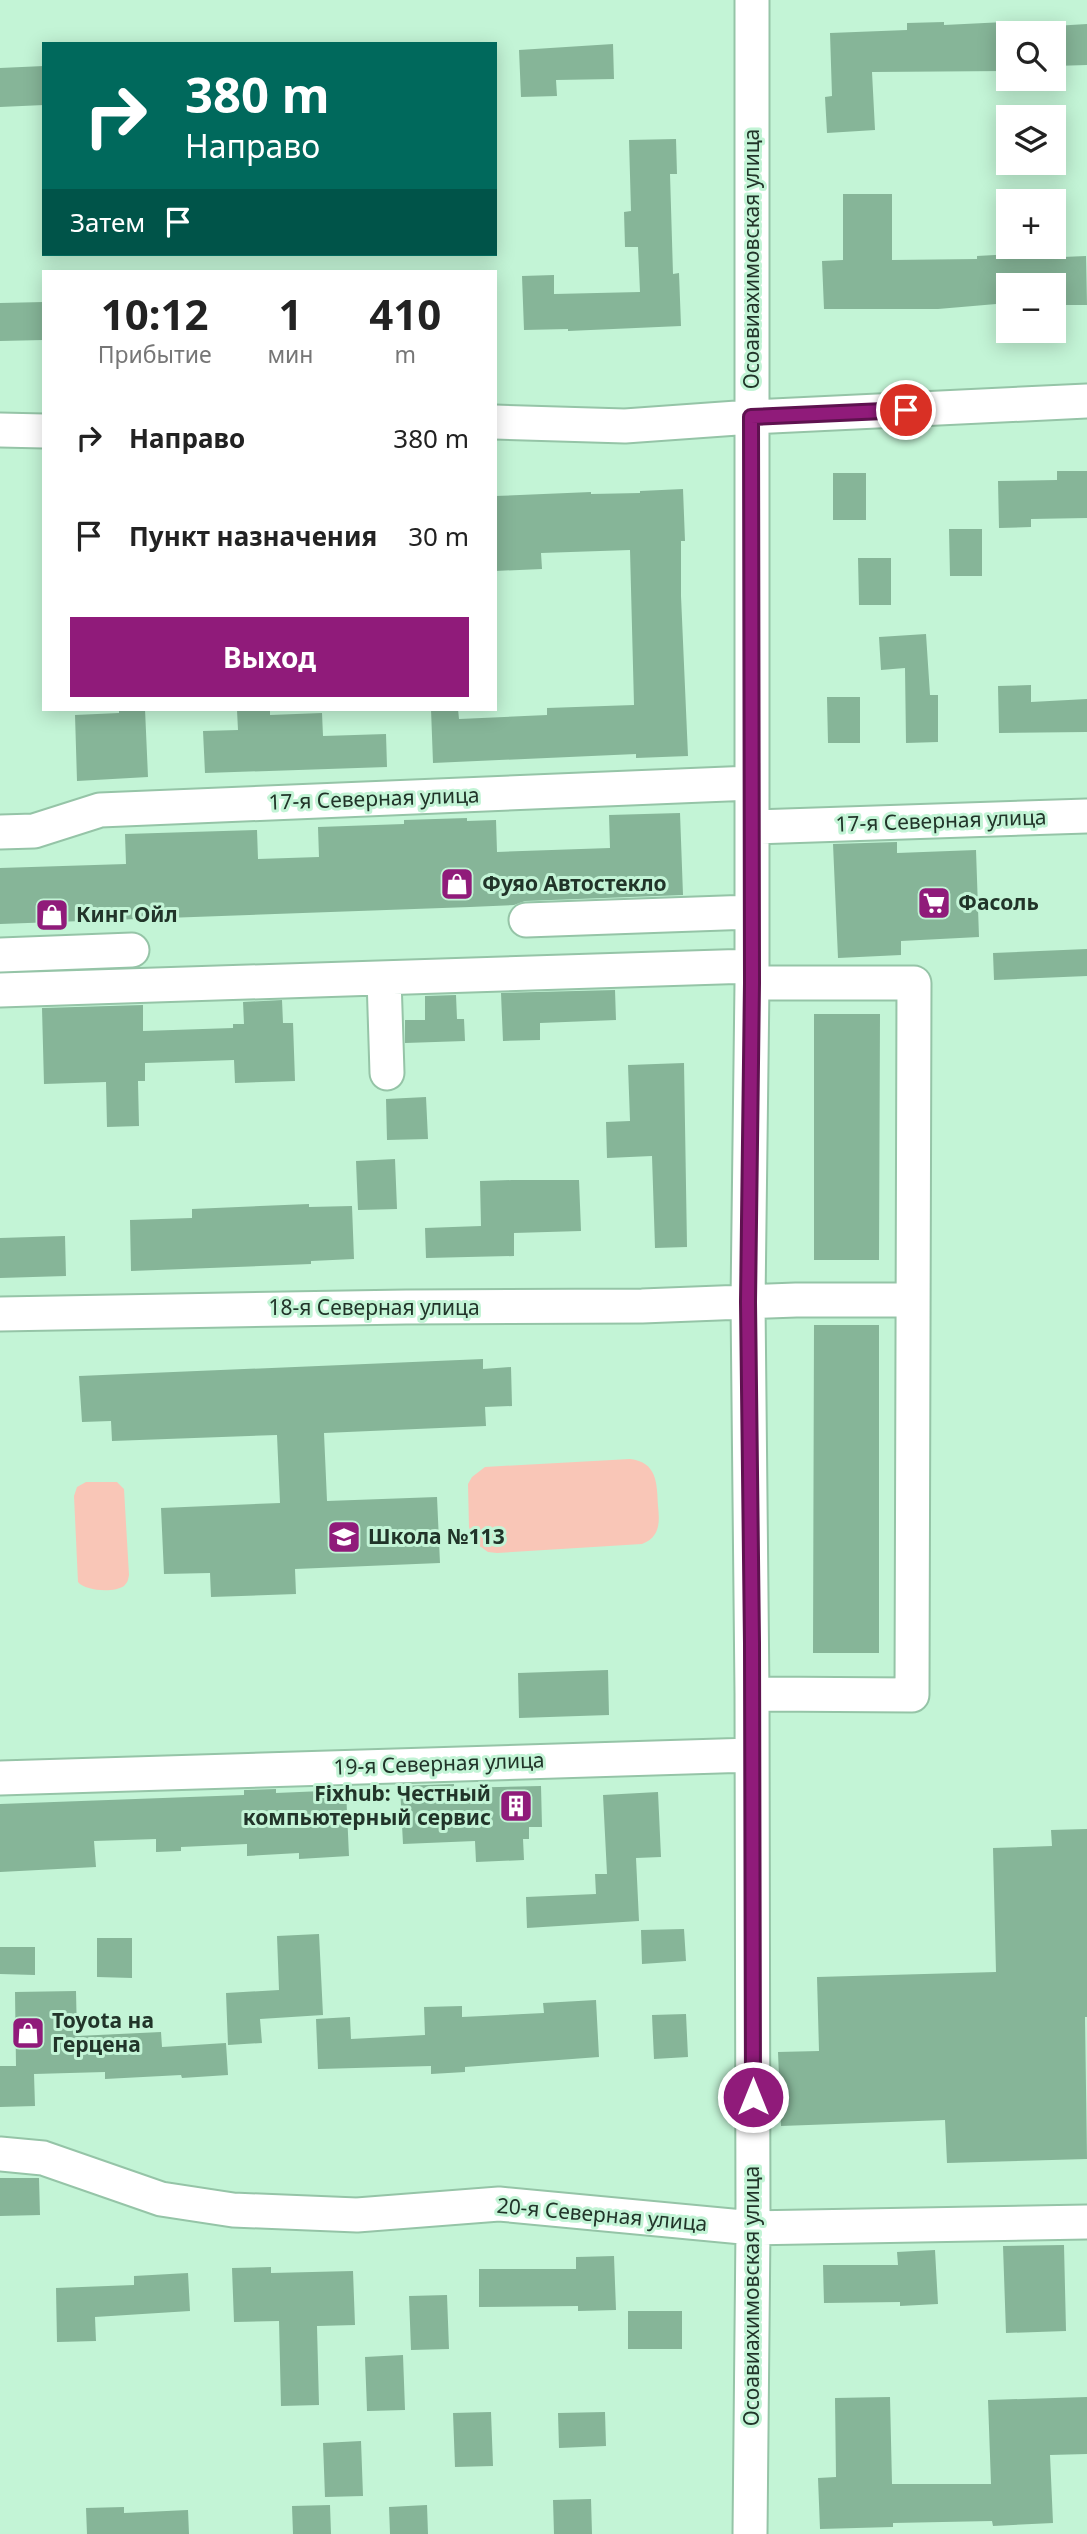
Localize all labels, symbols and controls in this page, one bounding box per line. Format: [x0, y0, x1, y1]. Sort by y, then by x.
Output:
map controls [996, 21, 1066, 343]
button: search [996, 21, 1066, 91]
text: 380 m [185, 61, 330, 127]
icon: right [70, 70, 161, 161]
button: layers [996, 105, 1066, 175]
text: Направо [185, 124, 320, 167]
street label: Осоавиахимовская улица [737, 129, 765, 389]
button: + [996, 189, 1066, 259]
icon: arrive [159, 203, 197, 241]
text: Затем [70, 204, 145, 240]
button: − [996, 273, 1066, 343]
text: 10:12 [101, 285, 209, 342]
text: 1 [278, 285, 302, 342]
text: 410 [369, 285, 441, 342]
text: Прибытие [98, 338, 212, 370]
text: мин [267, 338, 313, 370]
text: m [394, 338, 416, 370]
pin [876, 380, 936, 440]
icon: arrive [887, 391, 925, 429]
icon: right [70, 419, 108, 457]
text: Направо [129, 420, 245, 456]
text: 380 m [393, 420, 469, 456]
icon: arrive [70, 517, 108, 555]
text: Пункт назначения [129, 518, 377, 554]
text: 30 m [408, 518, 469, 554]
button: Выход [70, 617, 469, 697]
street label: 17-я Северная улица [268, 780, 480, 816]
street label: 17-я Северная улица [835, 802, 1047, 838]
shop icon: Фуяо Автостекло [438, 865, 476, 903]
place label: Фуяо Автостекло [482, 869, 667, 897]
supermarket icon: Фасоль [915, 884, 953, 922]
place label: Фасоль [958, 888, 1039, 916]
shop icon: Кинг Ойл [33, 896, 71, 934]
place label: Кинг Ойл [76, 900, 177, 928]
street label: 18-я Северная улица [268, 1293, 480, 1321]
school or university icon: Школа №113 [325, 1518, 363, 1556]
place label: Школа №113 [368, 1522, 505, 1550]
street label: 19-я Северная улица [333, 1745, 545, 1781]
place label: Fixhub: Честный компьютерный сервис [243, 1779, 491, 1831]
building icon: Fixhub: Честный компьютерный сервис [497, 1787, 535, 1825]
place label: Toyota на Герцена [52, 2006, 154, 2058]
shop icon: Toyota на Герцена [9, 2014, 47, 2052]
position arrow [716, 2060, 790, 2134]
street label: Осоавиахимовская улица [737, 2166, 765, 2426]
street label: 20-я Северная улица [496, 2191, 709, 2237]

